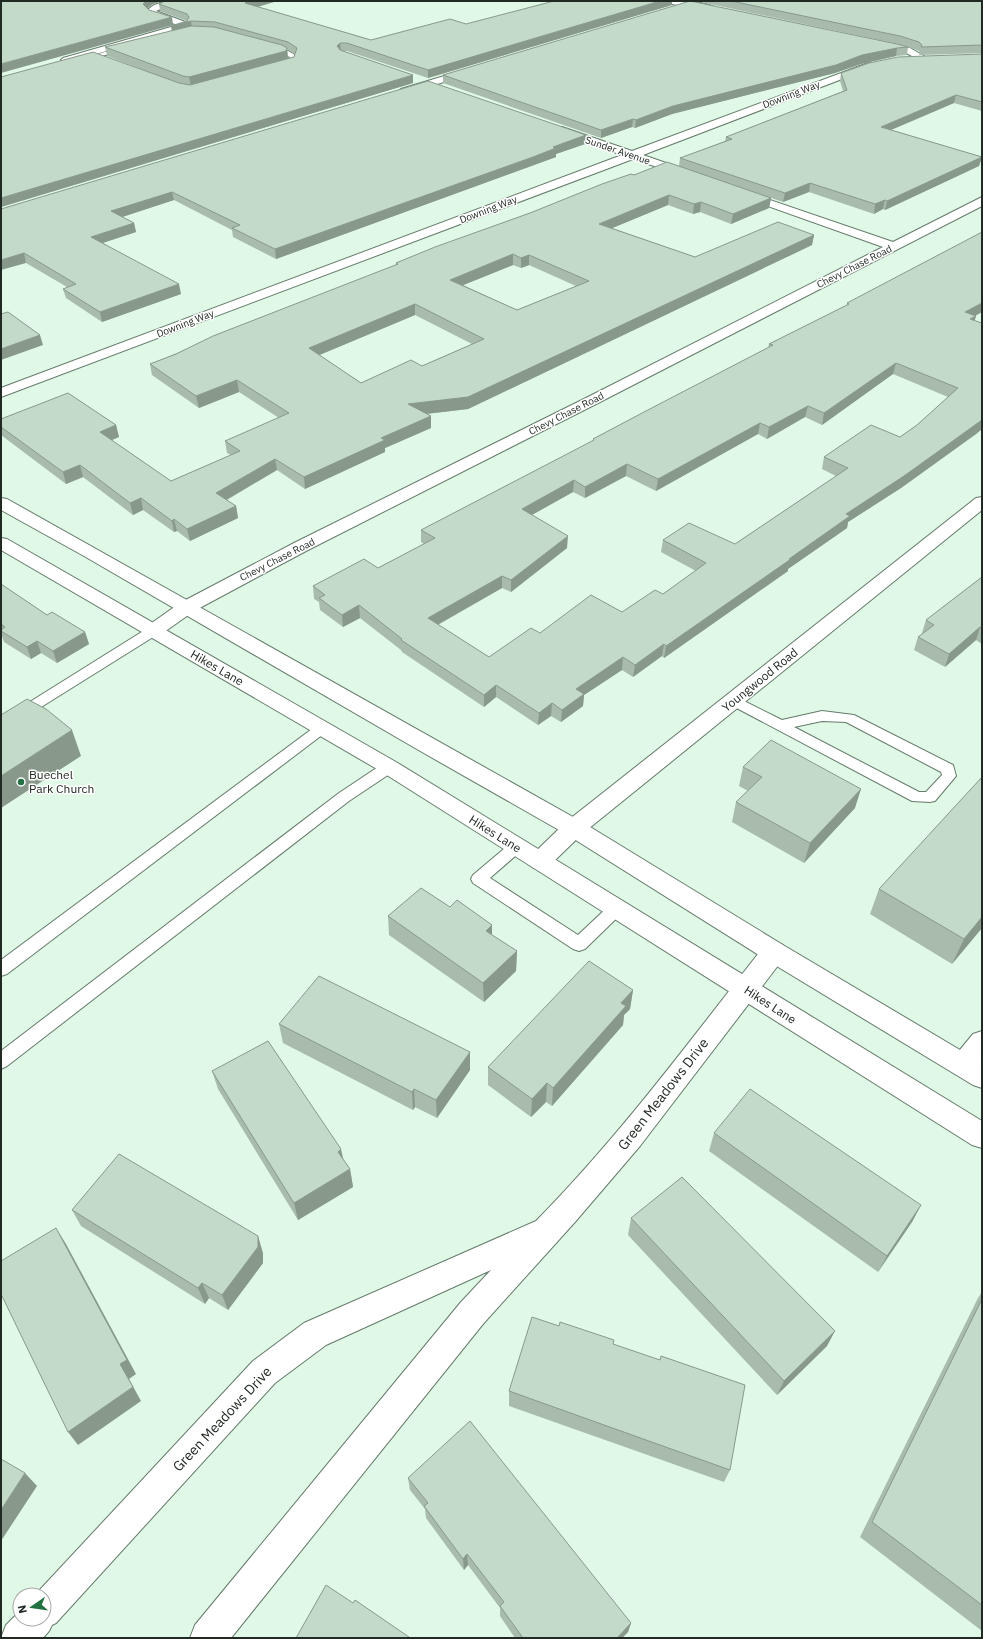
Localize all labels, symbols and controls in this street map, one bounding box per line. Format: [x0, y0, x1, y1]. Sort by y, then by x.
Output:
street label: Downing Way [761, 78, 822, 111]
street label: Sunder Avenue [584, 133, 653, 168]
street label: Downing Way [458, 193, 519, 226]
street label: Chevy Chase Road [815, 242, 894, 291]
street label: Downing Way [155, 307, 216, 340]
street label: Chevy Chase Road [527, 389, 606, 438]
street label: Chevy Chase Road [238, 535, 317, 584]
street label: Youngwood Road [719, 644, 801, 715]
street label: Hikes Lane [188, 646, 247, 689]
place label: Buechel Park Church [29, 767, 94, 796]
marker: Buechel Park Church [16, 777, 26, 787]
street label: Hikes Lane [466, 812, 524, 856]
street label: Hikes Lane [742, 982, 799, 1027]
street label: Green Meadows Drive [614, 1034, 713, 1154]
street label: Green Meadows Drive [169, 1362, 276, 1475]
north arrow [12, 1587, 52, 1627]
text: N [15, 1604, 30, 1615]

